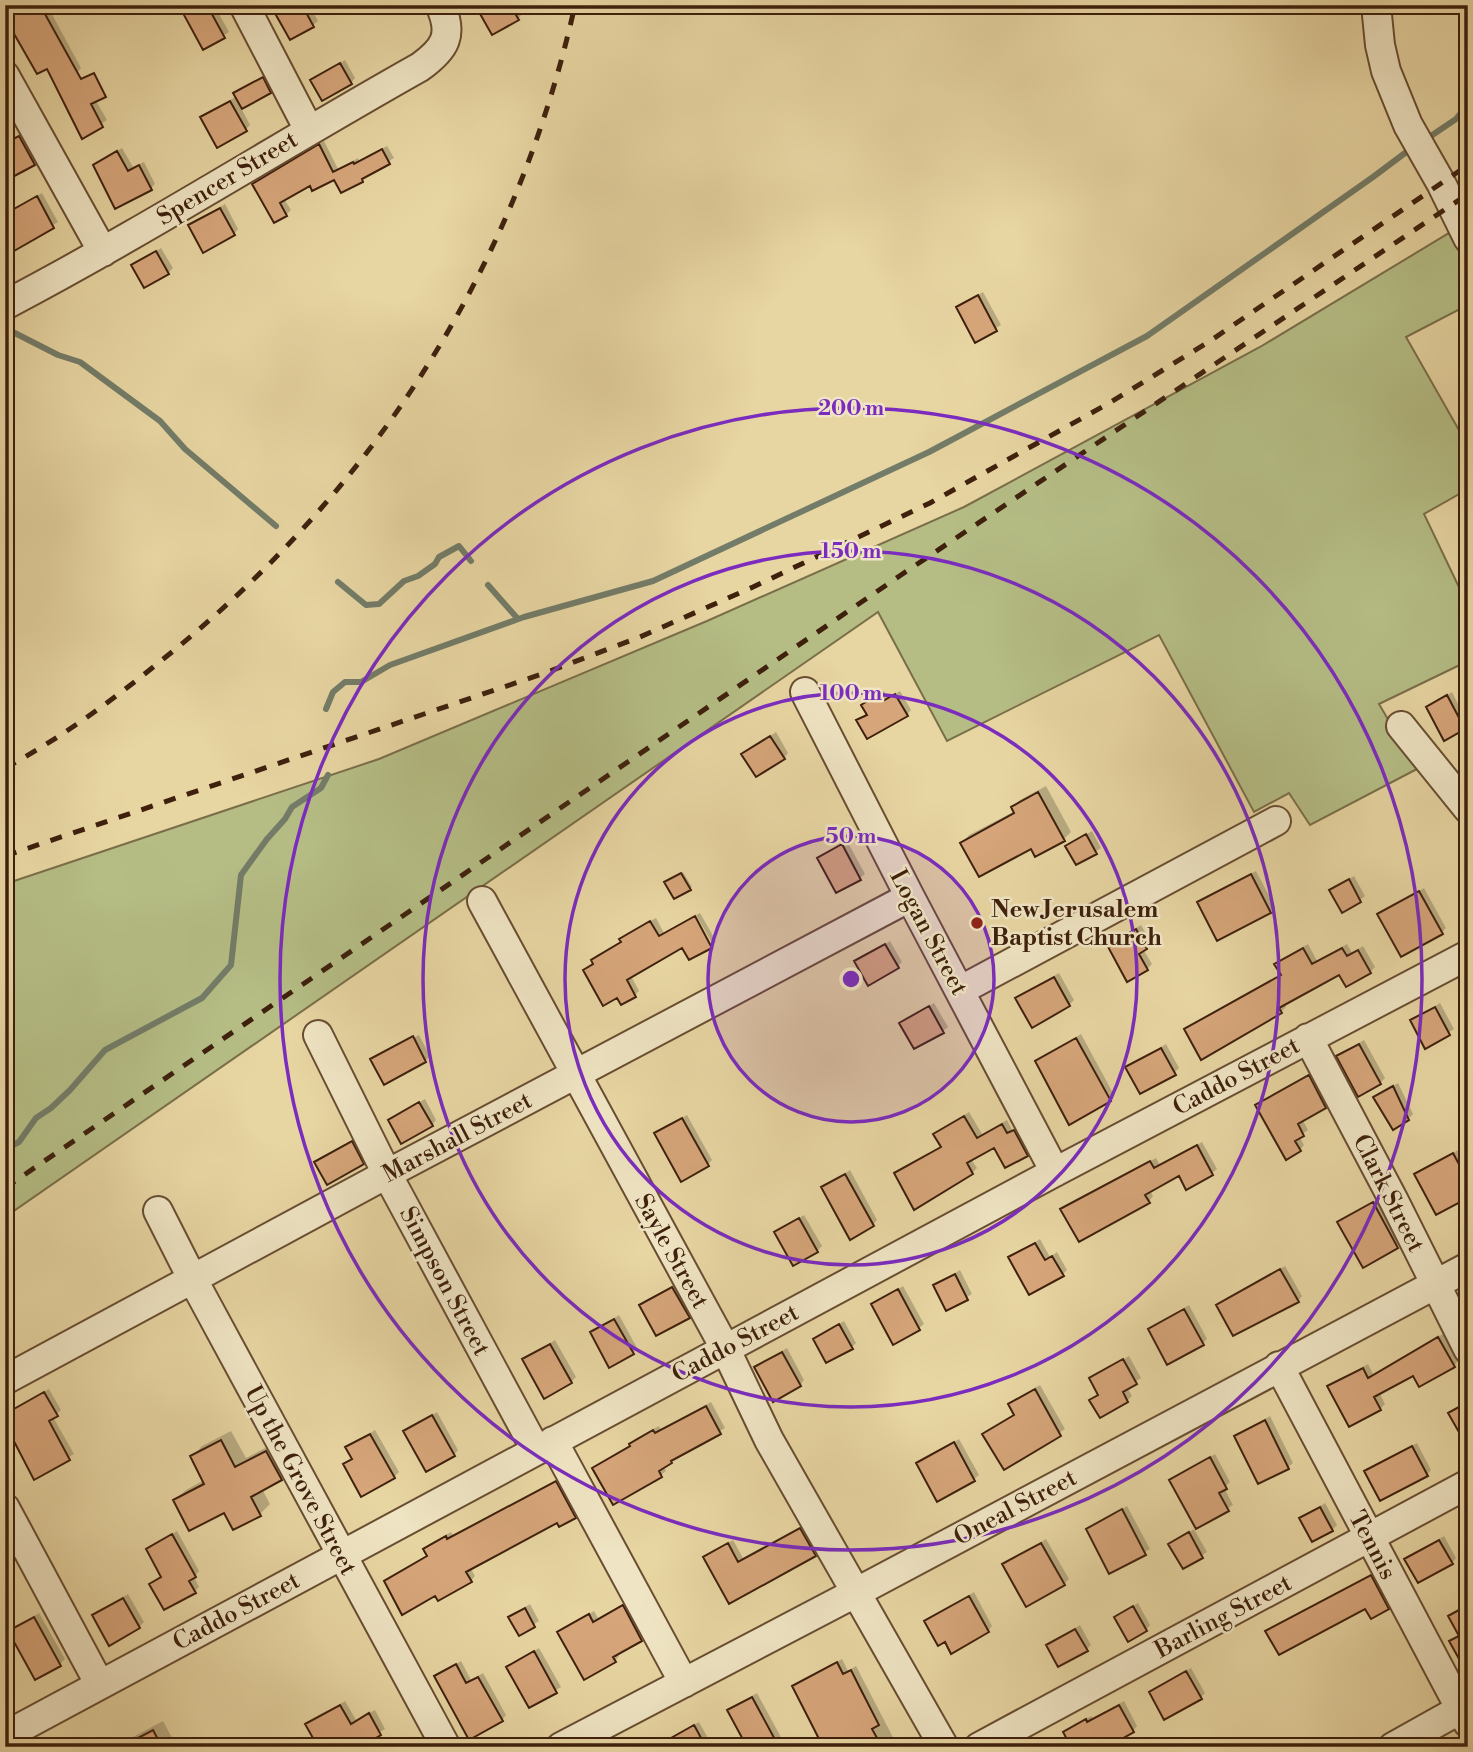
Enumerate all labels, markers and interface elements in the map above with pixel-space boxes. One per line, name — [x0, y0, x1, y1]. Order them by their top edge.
street label: Spencer Street — [152, 125, 304, 233]
text: 200 m — [818, 396, 884, 422]
text: 150 m — [821, 539, 881, 565]
text: 100 m — [820, 681, 882, 707]
text: 50 m — [826, 824, 876, 850]
street label: Logan Street — [882, 864, 974, 1001]
place label: New Jerusalem Baptist Church — [991, 895, 1162, 953]
marker: New Jerusalem Baptist Church — [969, 915, 985, 931]
centre of rings — [839, 967, 863, 991]
street label: Caddo Street — [1168, 1031, 1306, 1123]
street label: Marshall Street — [378, 1086, 538, 1190]
street label: Clark Street — [1346, 1129, 1431, 1258]
street label: Sayle Street — [627, 1189, 715, 1315]
street label: Simpson Street — [392, 1202, 496, 1362]
street label: Caddo Street — [667, 1298, 805, 1390]
street label: Up the Grove Street — [237, 1380, 363, 1581]
street label: Oneal Street — [949, 1463, 1082, 1553]
street label: Tennis — [1342, 1506, 1403, 1585]
street label: Caddo Street — [168, 1566, 306, 1658]
street label: Barling Street — [1149, 1568, 1298, 1666]

